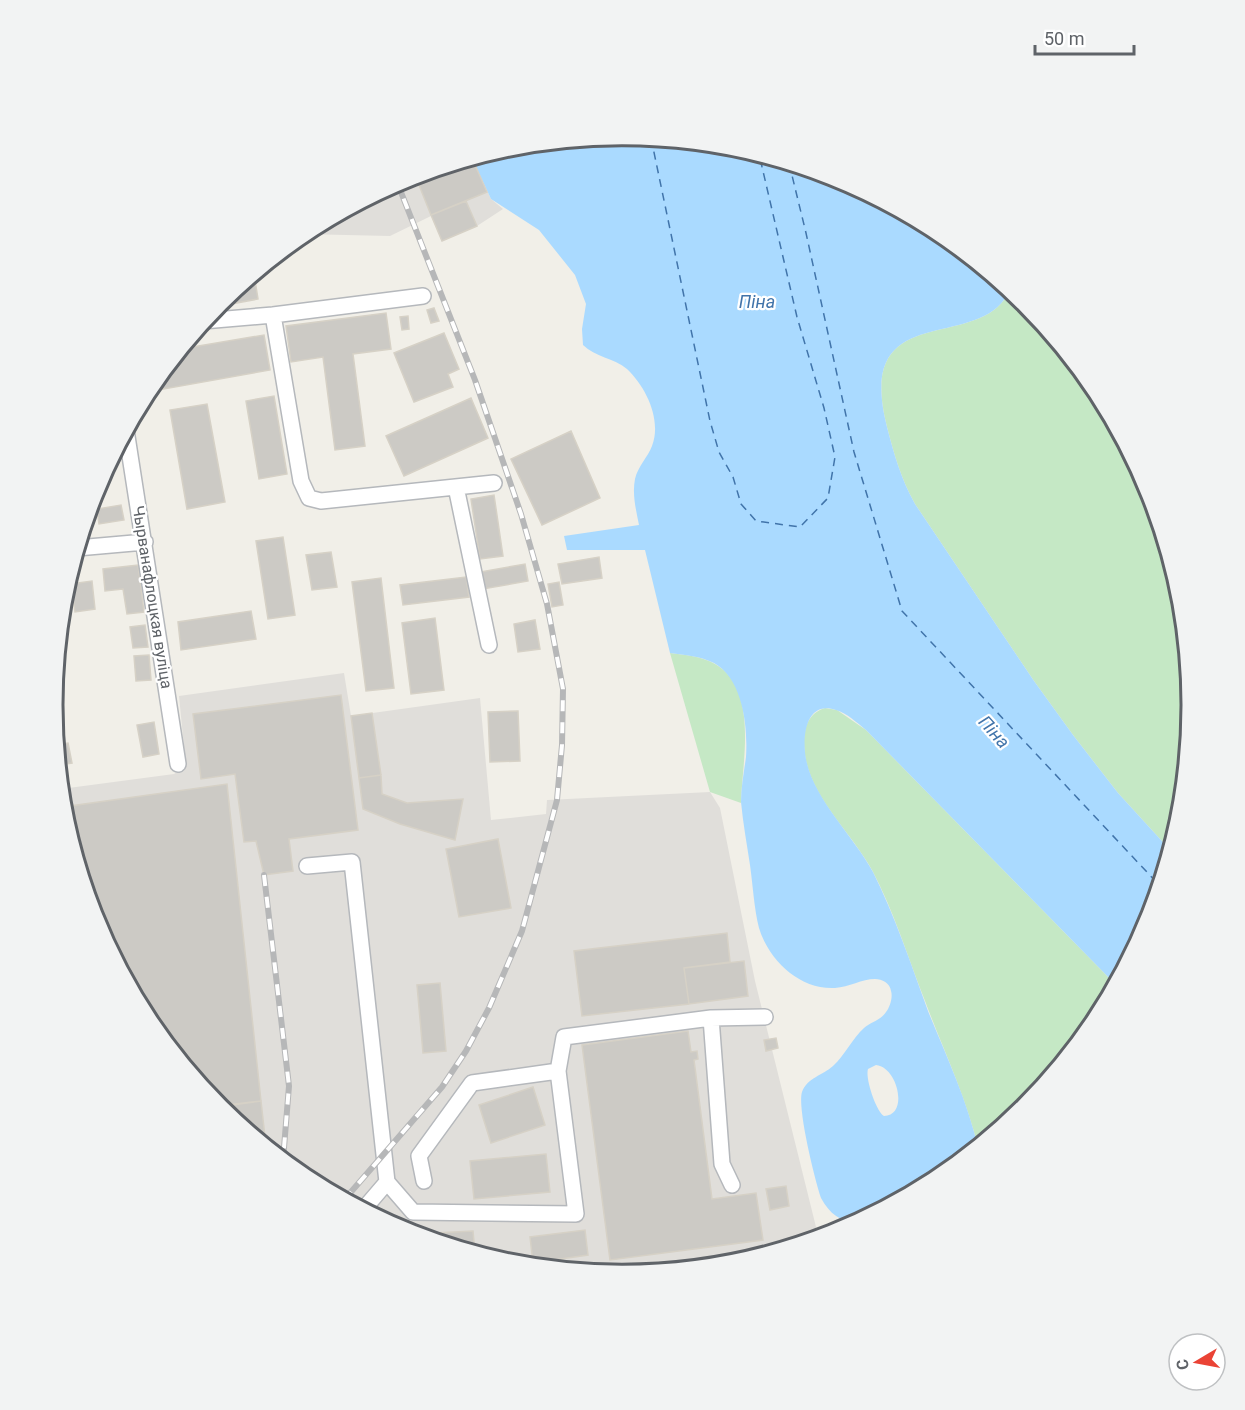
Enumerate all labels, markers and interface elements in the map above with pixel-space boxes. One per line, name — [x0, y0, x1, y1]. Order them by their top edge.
scale bar — [1035, 18, 1134, 56]
text: 50 m — [1044, 28, 1084, 49]
water label: Піна — [739, 291, 775, 312]
street label: Чырванафлоцкая вуліца — [129, 504, 176, 690]
water label: Піна — [974, 711, 1014, 752]
north arrow — [1167, 1332, 1227, 1392]
text: С — [1172, 1358, 1193, 1371]

